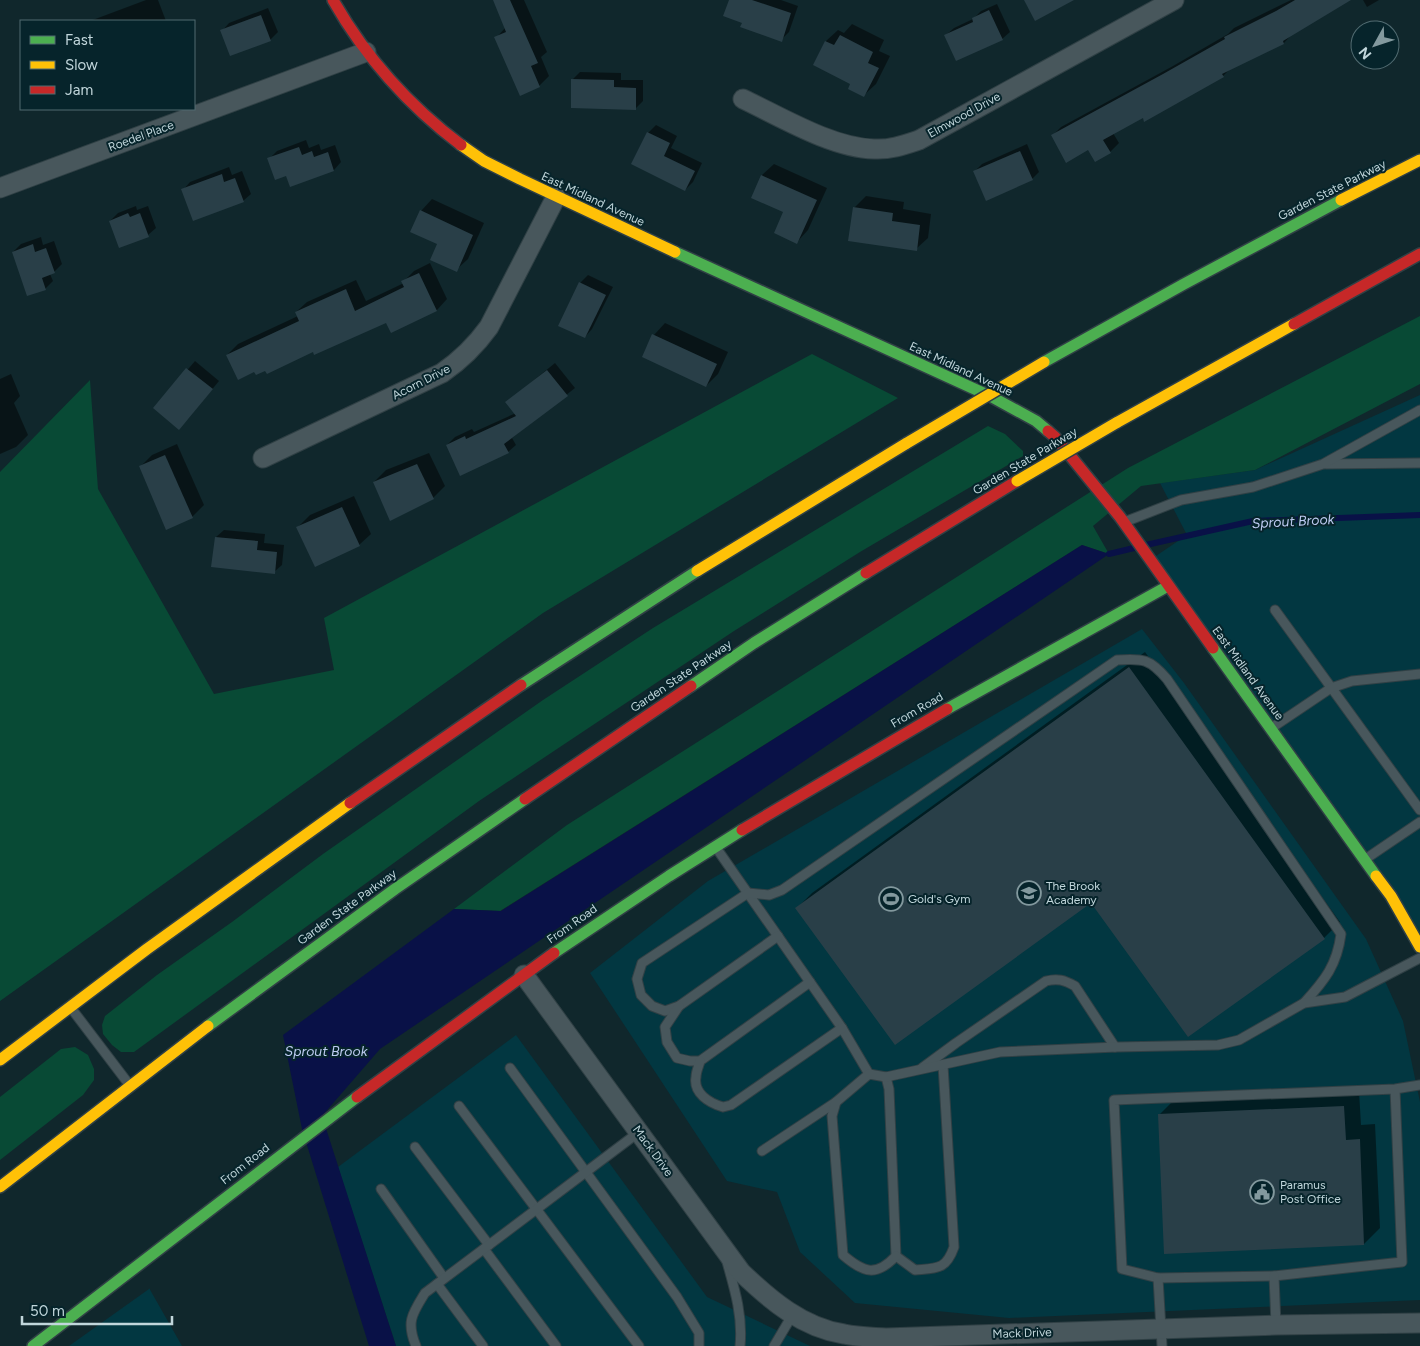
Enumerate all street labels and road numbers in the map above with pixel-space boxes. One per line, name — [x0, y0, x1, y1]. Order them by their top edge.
street label: Elmwood Drive — [925, 89, 1003, 141]
street label: Roedel Place — [106, 117, 176, 154]
street label: Garden State Parkway — [1276, 156, 1389, 223]
street label: East Midland Avenue — [539, 169, 647, 229]
street label: East Midland Avenue — [907, 339, 1015, 399]
street label: Acorn Drive — [390, 361, 453, 403]
street label: Garden State Parkway — [970, 424, 1080, 498]
street label: East Midland Avenue — [1209, 623, 1287, 723]
street label: Garden State Parkway — [628, 637, 735, 715]
street label: From Road — [888, 689, 946, 731]
street label: Garden State Parkway — [295, 866, 400, 948]
street label: From Road — [544, 902, 600, 946]
street label: Mack Drive — [630, 1123, 676, 1179]
street label: From Road — [218, 1141, 272, 1187]
street label: Mack Drive — [992, 1325, 1052, 1341]

